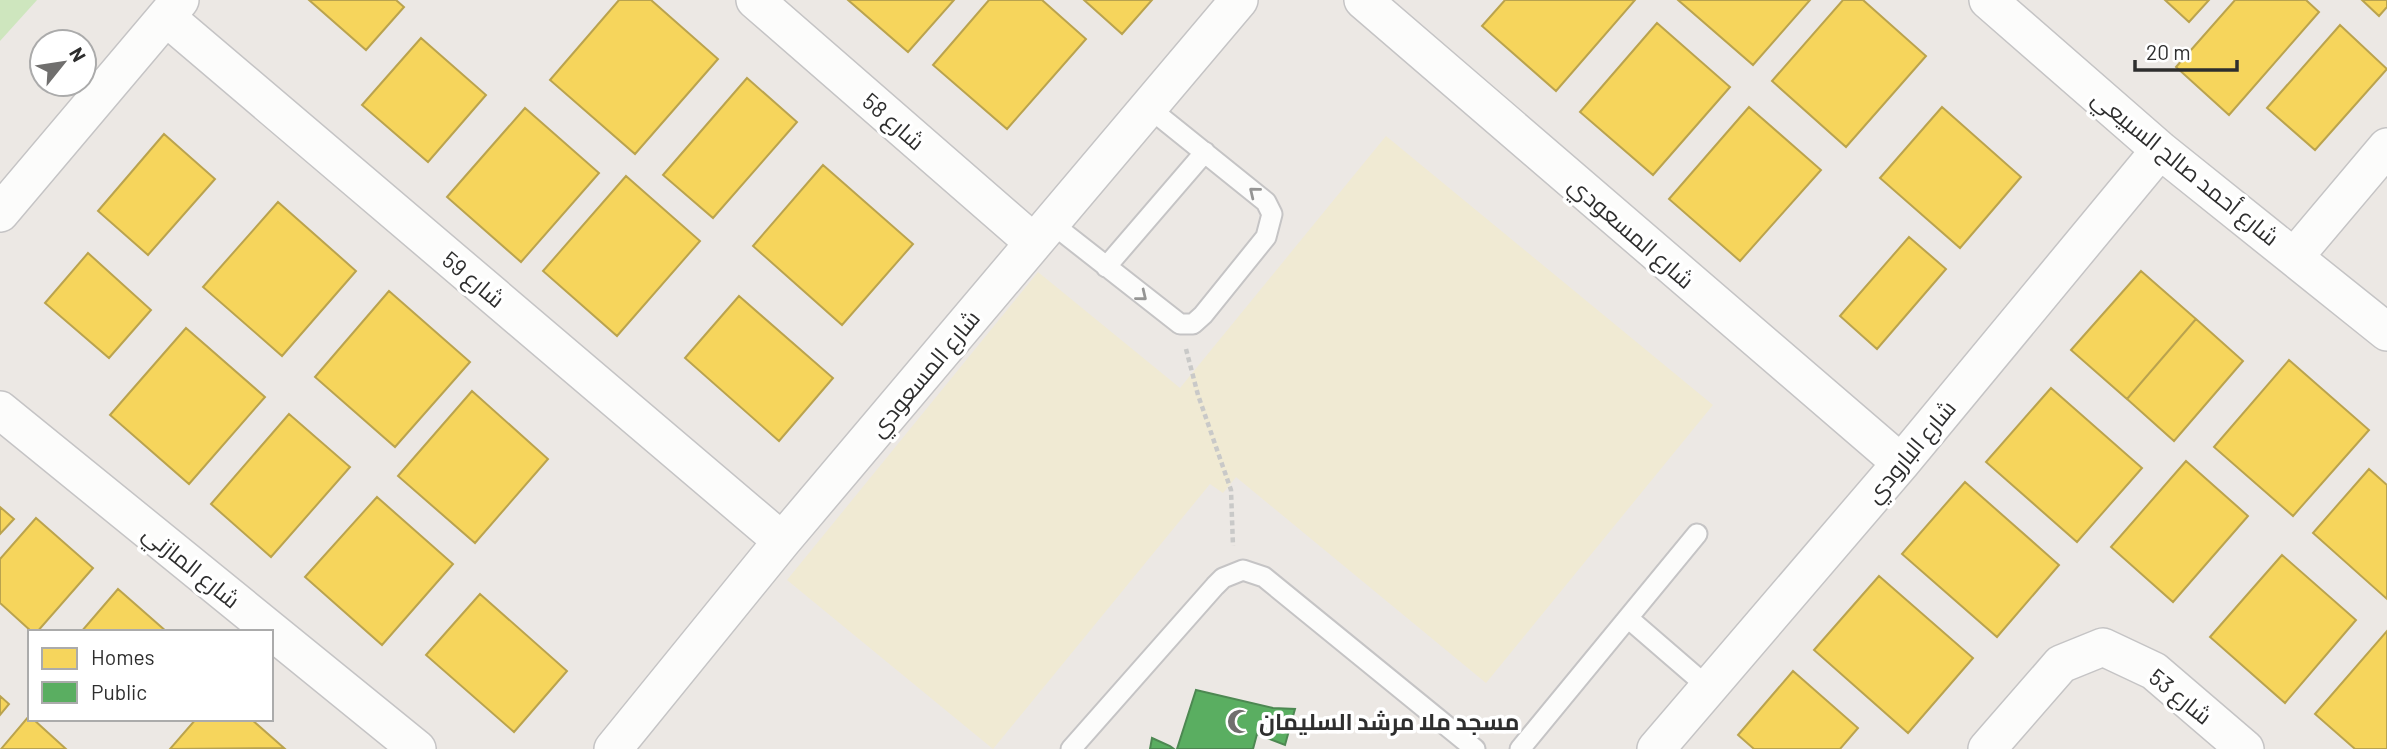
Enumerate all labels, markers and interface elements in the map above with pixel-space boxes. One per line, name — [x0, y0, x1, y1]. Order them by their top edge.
north arrow — [28, 28, 98, 98]
scale bar — [2135, 28, 2236, 72]
text: 20 m — [2146, 39, 2191, 64]
text: N — [65, 43, 91, 65]
street label: شارع أحمد صالح السبيعي — [2084, 83, 2285, 255]
street label: شارع 58 — [855, 86, 931, 158]
street label: شارع المسعودي — [1560, 170, 1700, 298]
one-way arrow — [1249, 188, 1262, 200]
street label: شارع 59 — [435, 245, 511, 315]
one-way arrow — [1134, 287, 1146, 300]
street label: شارع المسعودي — [863, 304, 989, 445]
street label: شارع البارودي — [1859, 394, 1965, 511]
street label: شارع المازني — [135, 518, 246, 617]
legend — [28, 630, 273, 721]
text: Homes — [91, 644, 155, 669]
street label: شارع 53 — [2142, 662, 2218, 732]
text: Public — [91, 679, 147, 704]
mosque icon: مسجد ملا مرشد السليمان — [1225, 707, 1253, 735]
place label: مسجد ملا مرشد السليمان — [1259, 707, 1519, 736]

